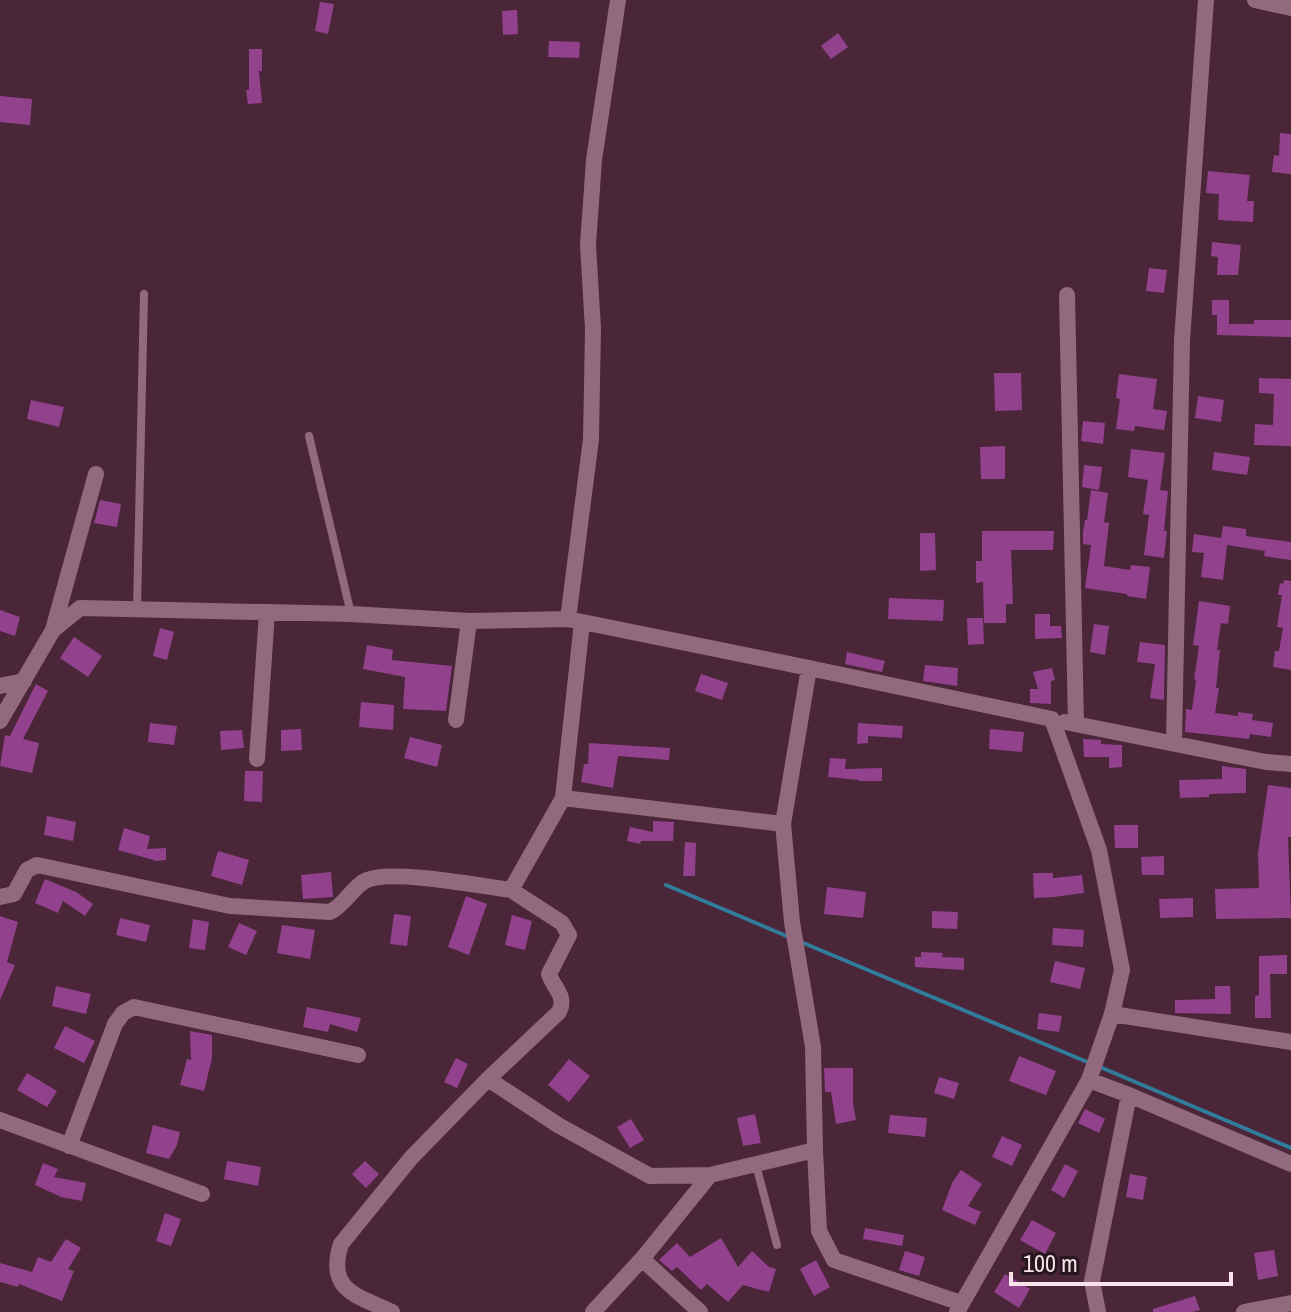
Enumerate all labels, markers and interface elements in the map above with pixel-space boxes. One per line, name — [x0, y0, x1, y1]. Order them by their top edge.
scale bar — [1011, 1236, 1231, 1286]
text: 100 m — [1023, 1247, 1078, 1279]

